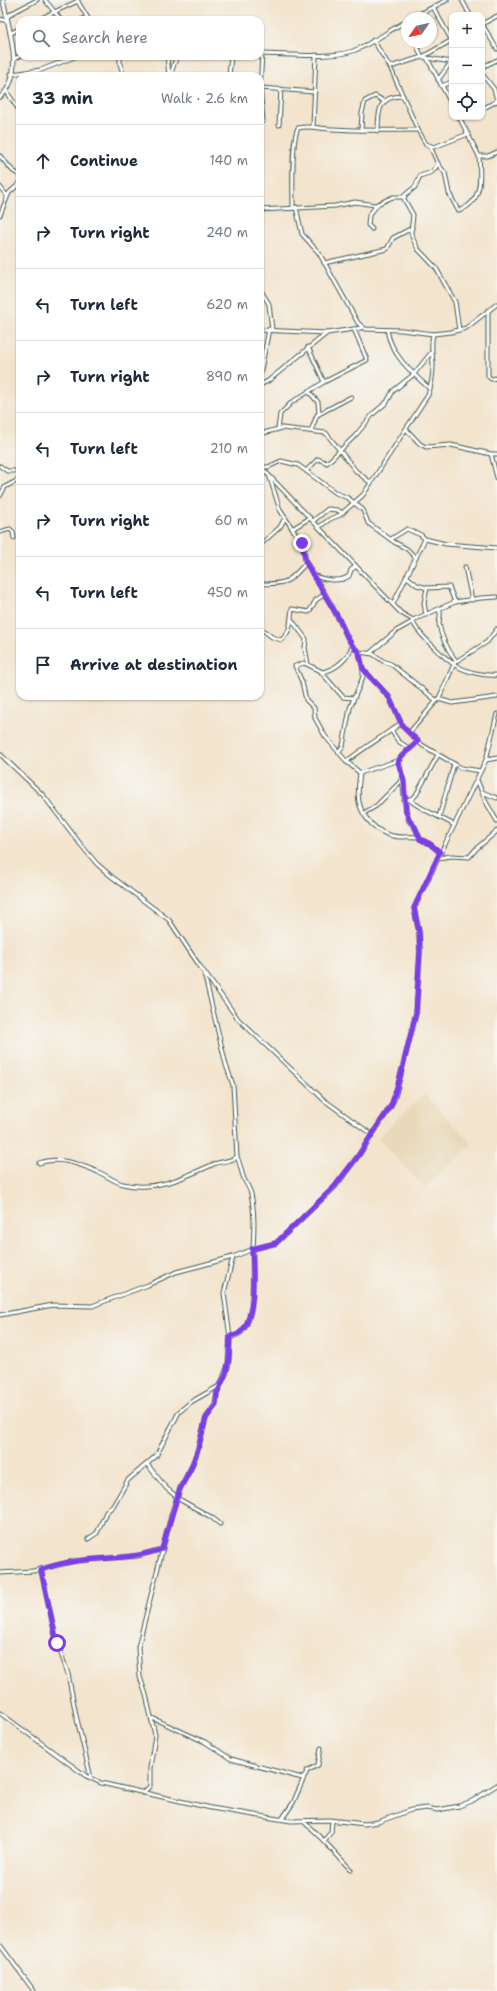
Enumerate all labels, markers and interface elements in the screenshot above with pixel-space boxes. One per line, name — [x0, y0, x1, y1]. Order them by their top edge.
north arrow — [401, 12, 437, 48]
map controls — [449, 12, 485, 120]
button: + — [449, 12, 485, 48]
search box — [16, 16, 264, 60]
icon: search — [30, 27, 52, 49]
text: Search here — [62, 28, 148, 48]
button: − — [449, 48, 485, 84]
button: locate — [449, 84, 485, 120]
text: 33 min — [32, 87, 93, 109]
text: Walk · 2.6 km — [161, 90, 248, 107]
icon: ahead — [32, 150, 54, 172]
text: Continue — [70, 151, 138, 171]
text: 140 m — [209, 152, 248, 169]
icon: right — [32, 222, 54, 244]
text: Turn right — [70, 223, 150, 243]
text: 240 m — [206, 224, 248, 241]
icon: left — [32, 294, 54, 316]
text: Turn left — [70, 295, 138, 315]
text: 620 m — [206, 296, 248, 313]
icon: right — [32, 366, 54, 388]
text: Turn right — [70, 367, 150, 387]
text: 890 m — [206, 368, 248, 385]
icon: left — [32, 438, 54, 460]
text: Turn left — [70, 439, 138, 459]
text: 210 m — [210, 440, 248, 457]
icon: right — [32, 510, 54, 532]
text: Turn right — [70, 511, 150, 531]
text: 60 m — [215, 512, 248, 529]
route end — [293, 534, 311, 552]
icon: left — [32, 582, 54, 604]
text: Turn left — [70, 583, 138, 603]
text: 450 m — [207, 584, 248, 601]
icon: arrive — [32, 654, 54, 676]
text: Arrive at destination — [70, 655, 238, 675]
route start — [48, 1634, 66, 1652]

